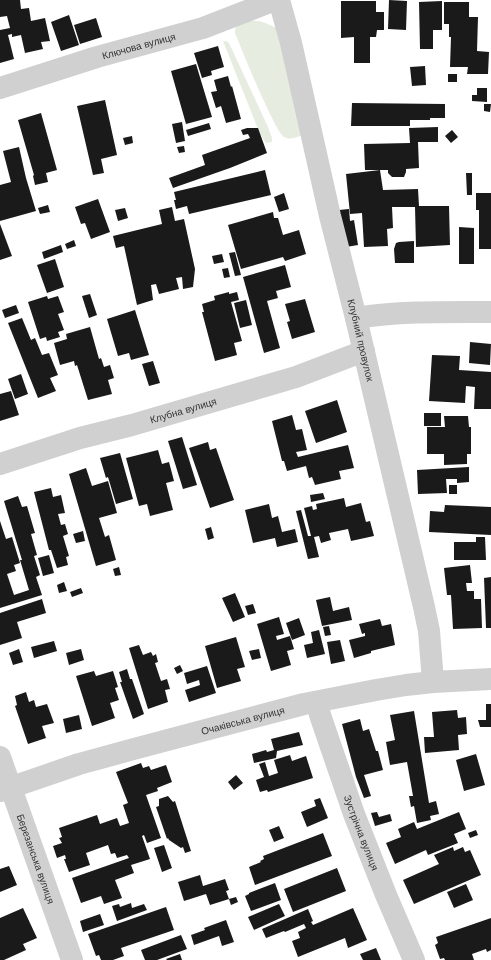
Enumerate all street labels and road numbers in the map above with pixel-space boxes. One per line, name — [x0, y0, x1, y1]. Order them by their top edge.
street label: Ключова вулиця — [101, 31, 177, 61]
street label: Клубний провулок — [345, 298, 376, 383]
street label: Клубна вулиця — [149, 396, 218, 425]
street label: Очаківська вулиця — [200, 704, 286, 737]
street label: Зустрічна вулиця — [342, 793, 381, 872]
street label: Березанська вулиця — [15, 813, 57, 905]

